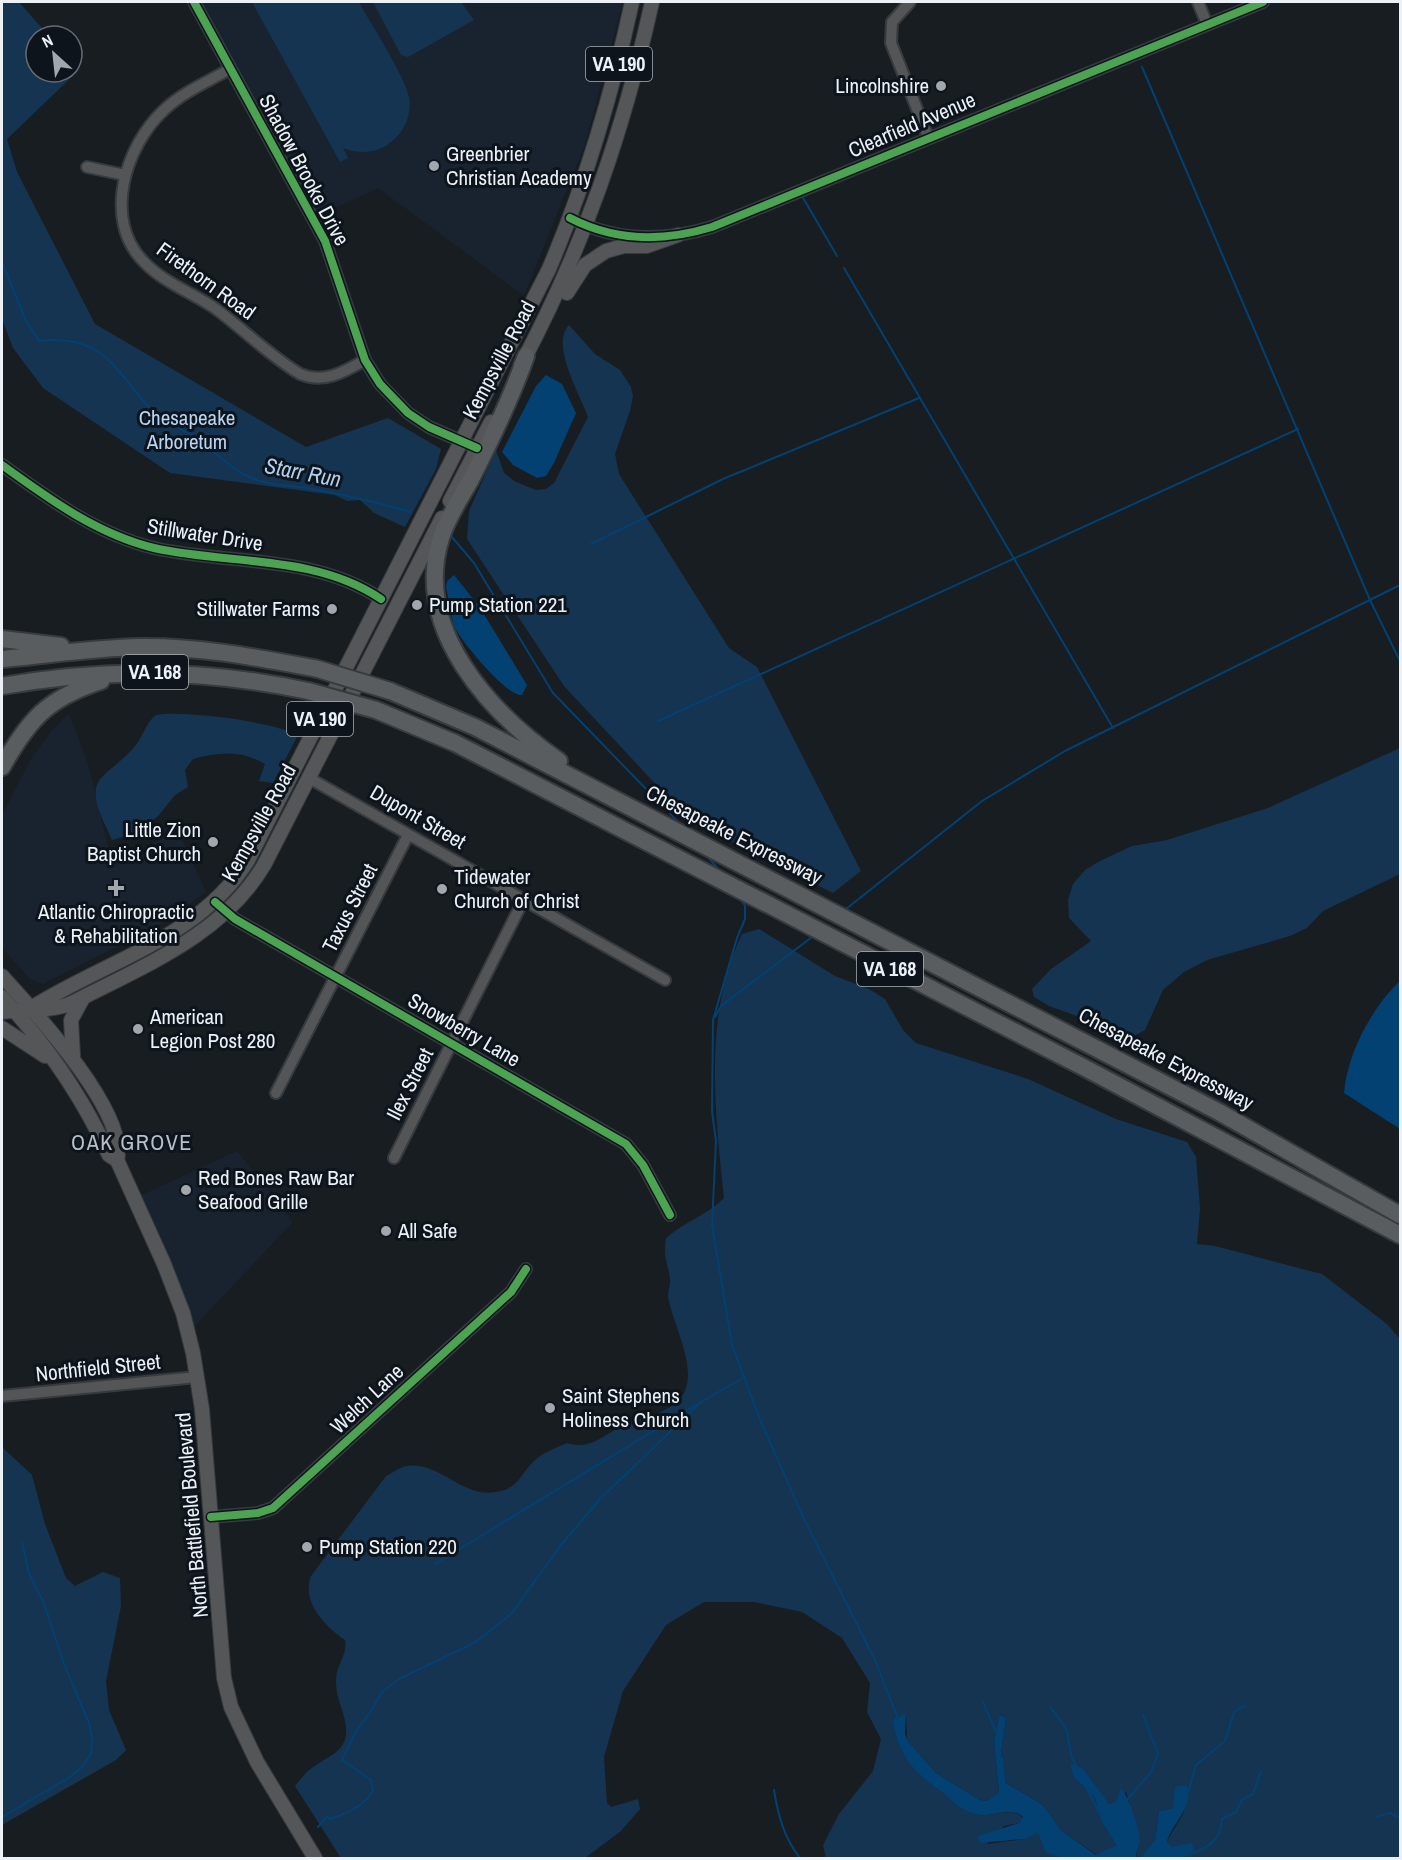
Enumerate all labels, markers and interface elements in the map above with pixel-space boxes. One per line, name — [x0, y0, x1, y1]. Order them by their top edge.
north arrow — [24, 24, 84, 84]
text: N — [38, 29, 56, 53]
road number: VA 190 — [586, 47, 652, 81]
place label: Lincolnshire — [835, 71, 929, 100]
marker: Lincolnshire — [934, 79, 948, 93]
street label: Clearfield Avenue — [844, 85, 980, 164]
street label: Shadow Brooke Drive — [252, 89, 357, 251]
place label: Greenbrier Christian Academy — [446, 139, 592, 192]
marker: Greenbrier Christian Academy — [427, 159, 441, 173]
street label: Firethorn Road — [151, 235, 262, 326]
street label: Kempsville Road — [455, 295, 542, 424]
park label: Chesapeake Arboretum — [139, 403, 235, 456]
water label: Starr Run — [262, 450, 344, 494]
street label: Stillwater Drive — [145, 511, 265, 558]
place label: Pump Station 221 — [429, 590, 567, 619]
place label: Stillwater Farms — [196, 594, 320, 623]
marker: Pump Station 221 — [410, 598, 424, 612]
marker: Stillwater Farms — [325, 602, 339, 616]
road number: VA 168 — [122, 655, 188, 689]
road number: VA 190 — [287, 702, 353, 736]
street label: Kempsville Road — [214, 759, 303, 887]
street label: Dupont Street — [365, 777, 472, 856]
street label: Chesapeake Expressway — [641, 778, 828, 892]
place label: Little Zion Baptist Church — [87, 815, 201, 868]
marker: Little Zion Baptist Church — [206, 835, 220, 849]
street label: Taxus Street — [315, 858, 384, 957]
place label: Tidewater Church of Christ — [454, 862, 580, 915]
marker: Atlantic Chiropractic & Rehabilitation — [107, 879, 125, 897]
marker: Tidewater Church of Christ — [435, 882, 449, 896]
place label: Atlantic Chiropractic & Rehabilitation — [37, 897, 194, 950]
road number: VA 168 — [857, 952, 923, 986]
street label: Snowberry Lane — [403, 986, 526, 1073]
street label: Chesapeake Expressway — [1074, 1000, 1259, 1117]
place label: American Legion Post 280 — [149, 1002, 275, 1055]
marker: American Legion Post 280 — [131, 1022, 145, 1036]
street label: Ilex Street — [379, 1042, 440, 1125]
district label: OAK GROVE — [71, 1127, 193, 1157]
place label: Red Bones Raw Bar Seafood Grille — [198, 1163, 354, 1216]
marker: Red Bones Raw Bar Seafood Grille — [179, 1183, 193, 1197]
place label: All Safe — [397, 1216, 457, 1245]
marker: All Safe — [379, 1224, 393, 1238]
street label: Northfield Street — [34, 1347, 162, 1388]
street label: Welch Lane — [324, 1357, 410, 1440]
place label: Saint Stephens Holiness Church — [562, 1381, 689, 1434]
marker: Saint Stephens Holiness Church — [543, 1401, 557, 1415]
street label: North Battlefield Boulevard — [168, 1411, 215, 1619]
place label: Pump Station 220 — [319, 1532, 457, 1561]
marker: Pump Station 220 — [300, 1540, 314, 1554]

